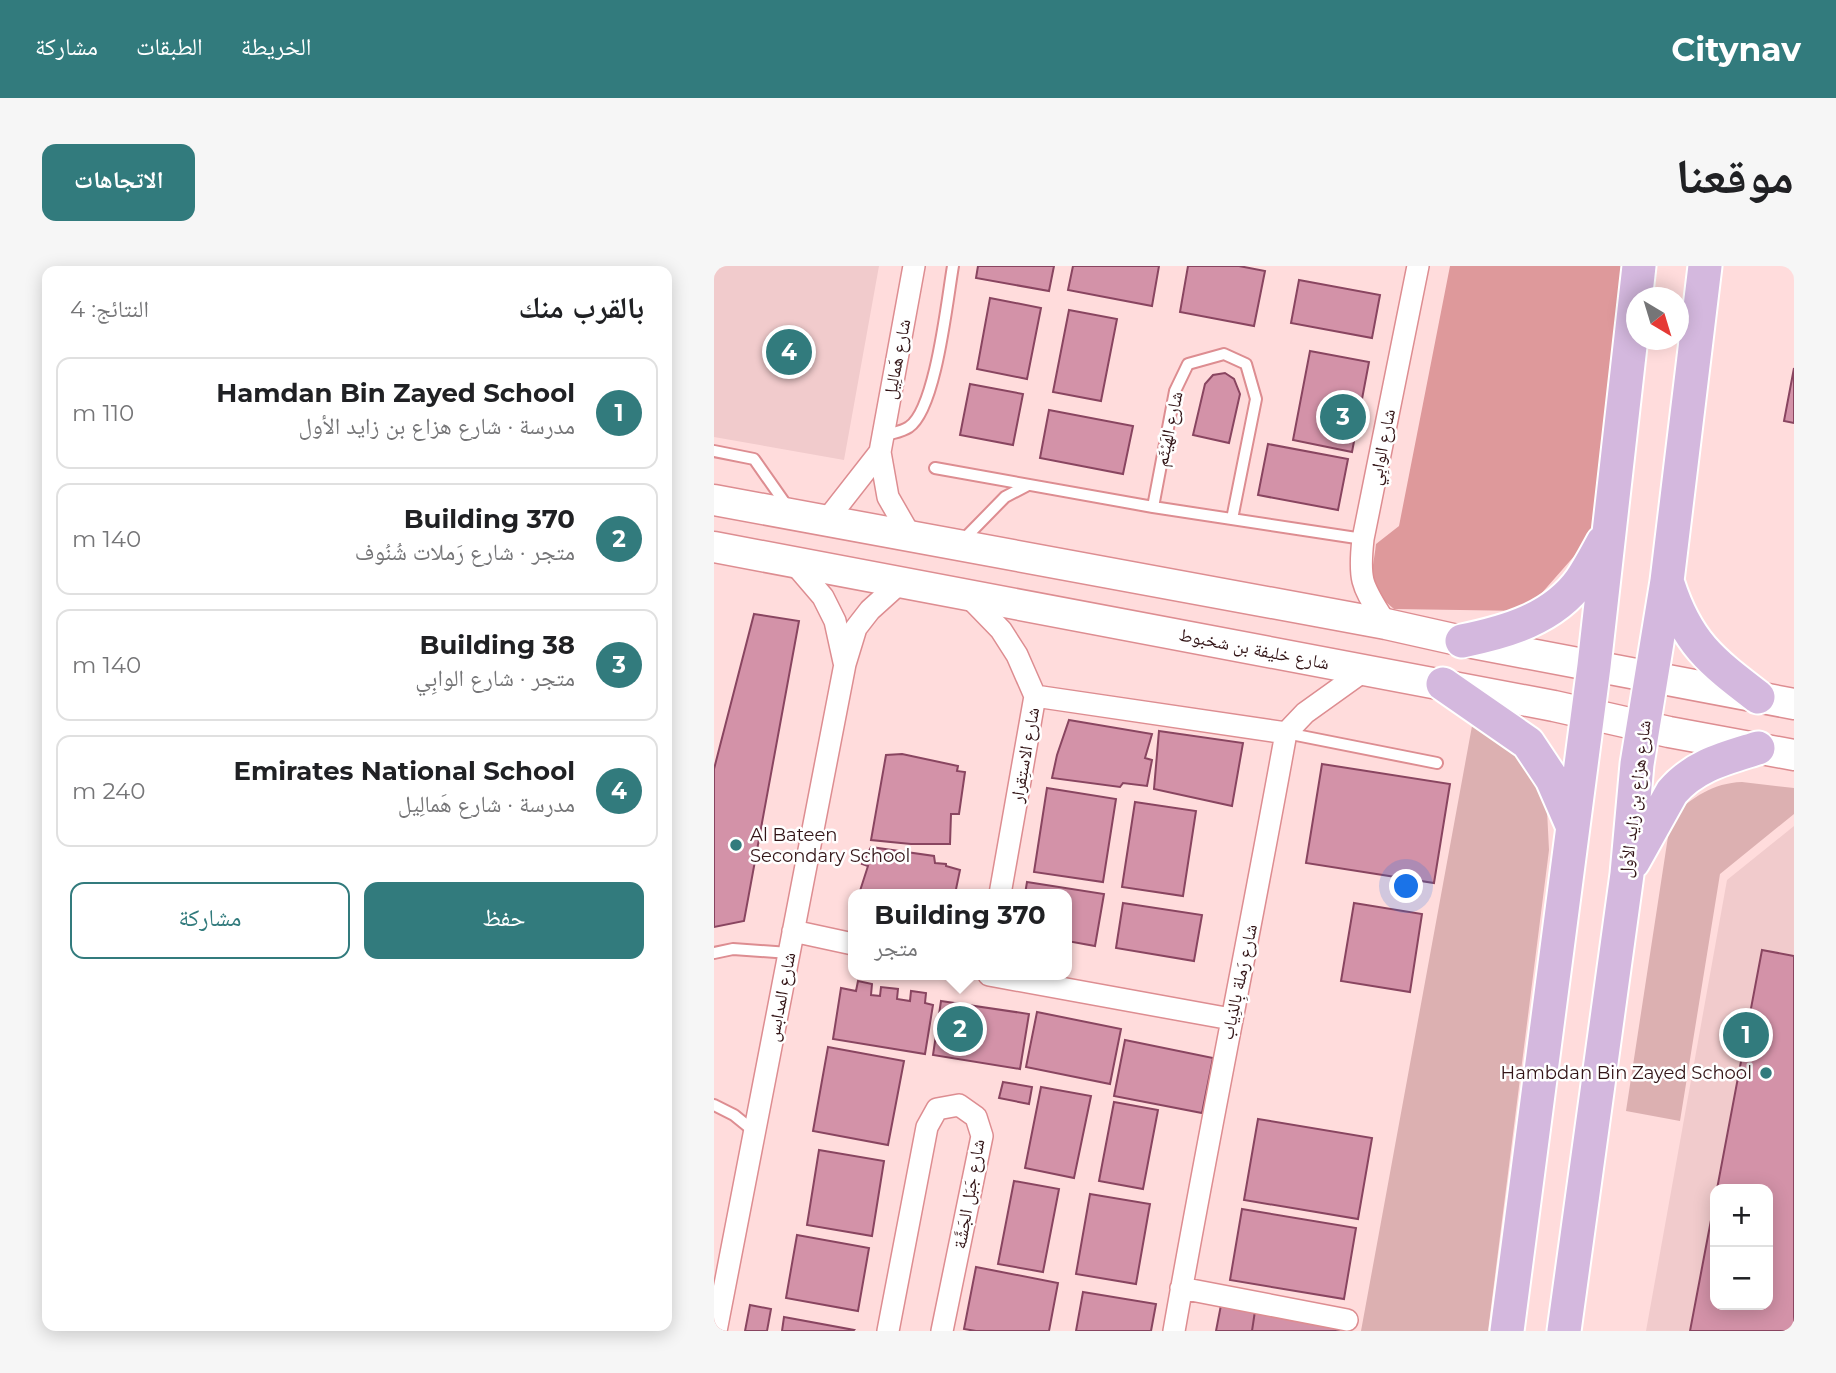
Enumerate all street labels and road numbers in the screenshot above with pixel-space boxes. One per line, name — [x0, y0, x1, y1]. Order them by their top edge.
street label: شارع هَمالِيل — [878, 317, 916, 401]
street label: شارع الهَيْثَم — [1150, 389, 1189, 469]
street label: شارع الوابِي — [1364, 407, 1404, 488]
street label: شارع خليفة بن شخبوط — [1177, 624, 1331, 674]
street label: شارع الاستِقرار — [1006, 706, 1044, 805]
street label: شارع هزاع بن زايد الأول — [1614, 719, 1656, 879]
street label: شارع رَملة بِالذِياب — [1216, 922, 1264, 1042]
street label: شارع المدابس — [762, 950, 800, 1044]
street label: شارع جَبَل الجَشَّة — [949, 1137, 989, 1251]

